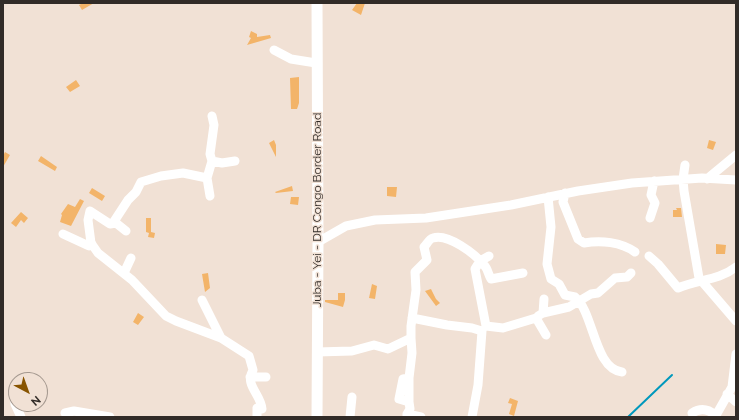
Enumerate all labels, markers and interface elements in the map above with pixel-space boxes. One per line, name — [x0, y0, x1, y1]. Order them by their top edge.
street label: Juba - Yei - DR Congo Border Road — [310, 113, 324, 307]
north arrow — [8, 372, 48, 412]
text: N — [28, 393, 43, 408]

